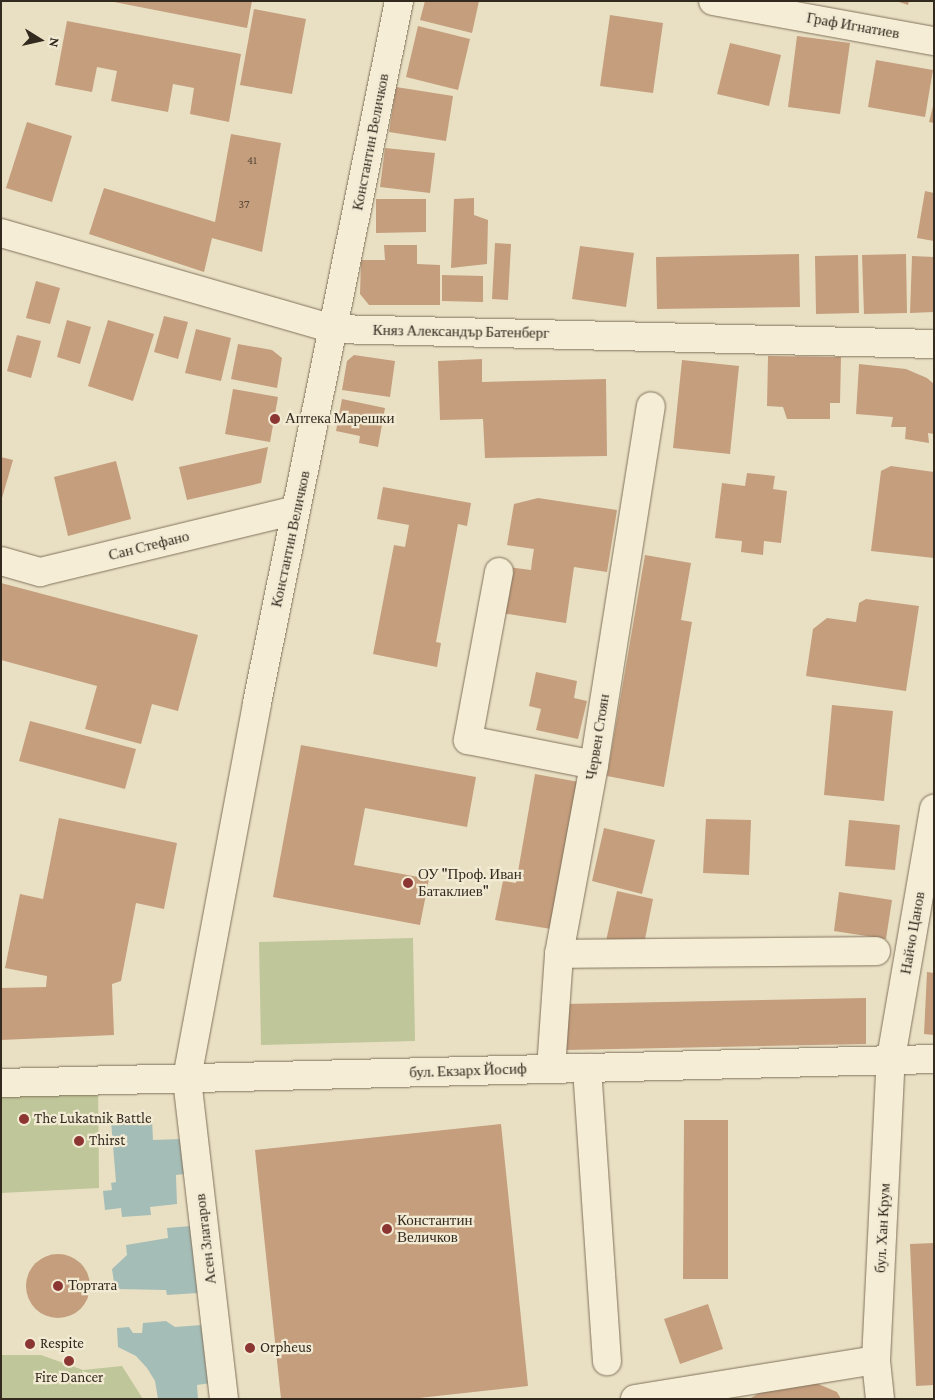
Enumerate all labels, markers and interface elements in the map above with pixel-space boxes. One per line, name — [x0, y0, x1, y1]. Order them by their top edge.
street label: Граф Игнатиев — [805, 9, 901, 43]
north arrow — [15, 15, 65, 65]
text: N — [46, 37, 63, 49]
street label: Константин Величков — [349, 72, 393, 212]
house number: 41 — [247, 154, 257, 168]
house number: 37 — [238, 198, 250, 212]
street label: Княз Александър Батенберг — [373, 321, 549, 343]
place label: Аптека Марешки — [285, 410, 395, 428]
marker: Аптека Марешки — [269, 413, 281, 425]
street label: Константин Величков — [268, 469, 314, 609]
street label: Сан Стефано — [107, 527, 191, 565]
street label: Червен Стоян — [582, 693, 614, 781]
place label: ОУ "Проф. Иван Батаклиев" — [418, 865, 522, 900]
marker: ОУ "Проф. Иван Батаклиев" — [402, 877, 414, 889]
street label: Найчо Цанов — [897, 890, 929, 976]
street label: бул. Екзарх Йосиф — [409, 1060, 527, 1082]
place label: The Lukatnik Battle — [34, 1110, 152, 1128]
marker: The Lukatnik Battle — [18, 1113, 30, 1125]
place label: Thirst — [89, 1132, 125, 1150]
marker: Thirst — [73, 1135, 85, 1147]
street label: бул. Хан Крум — [872, 1183, 894, 1273]
street label: Асен Златаров — [192, 1193, 220, 1285]
place label: Константин Величков — [397, 1211, 472, 1246]
marker: Константин Величков — [381, 1223, 393, 1235]
place label: Тортата — [68, 1277, 117, 1295]
marker: Тортата — [52, 1280, 64, 1292]
place label: Respite — [40, 1335, 84, 1353]
marker: Respite — [24, 1338, 36, 1350]
place label: Orpheus — [260, 1339, 312, 1357]
marker: Orpheus — [244, 1342, 256, 1354]
marker: Fire Dancer — [63, 1355, 75, 1367]
place label: Fire Dancer — [35, 1369, 103, 1387]

